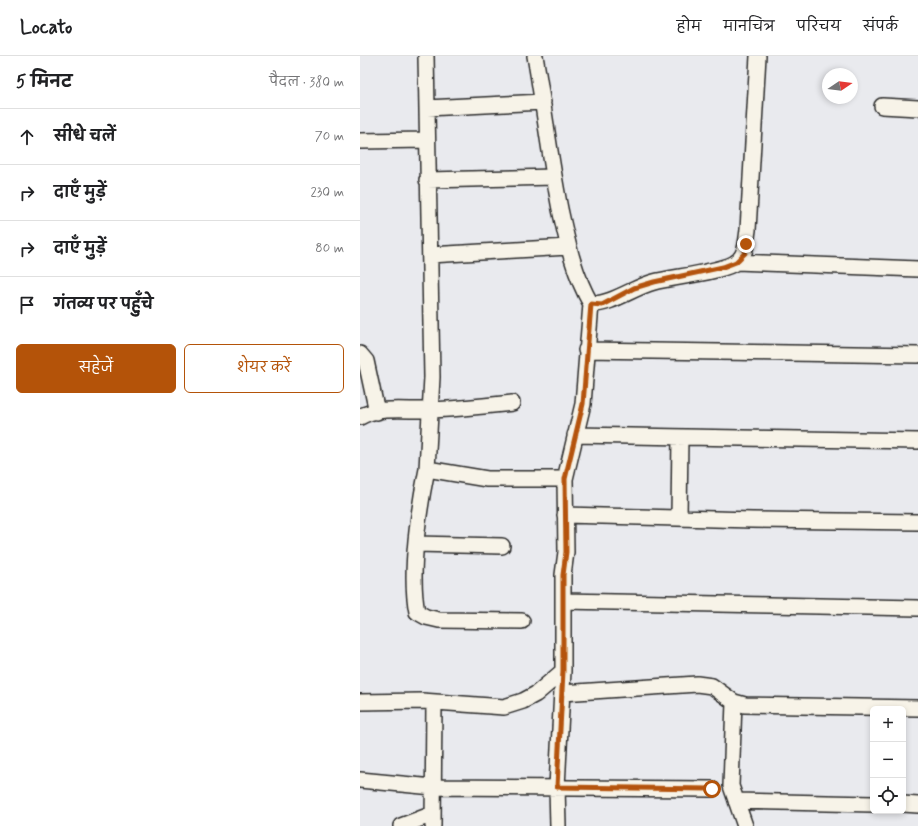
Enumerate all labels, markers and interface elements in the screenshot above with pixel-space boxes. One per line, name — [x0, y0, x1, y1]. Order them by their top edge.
text: Locato — [20, 15, 72, 40]
text: होम — [677, 18, 701, 36]
text: मानचित्र — [723, 18, 775, 36]
text: परिचय — [797, 18, 841, 36]
text: संपर्क — [863, 18, 898, 36]
north arrow — [822, 68, 858, 104]
text: 5 मिनट — [16, 71, 72, 93]
text: पैदल · 380 m — [269, 74, 344, 91]
icon: ahead — [16, 126, 38, 148]
text: सीधे चलें — [54, 127, 116, 147]
text: 70 m — [315, 128, 344, 145]
icon: right — [16, 182, 38, 204]
text: दाएँ मुड़ें — [54, 183, 106, 203]
text: 230 m — [310, 184, 344, 201]
route end — [737, 235, 755, 253]
icon: right — [16, 238, 38, 260]
text: दाएँ मुड़ें — [54, 239, 106, 259]
text: 80 m — [315, 240, 344, 257]
icon: arrive — [16, 294, 38, 316]
text: गंतव्य पर पहुँचे — [54, 295, 153, 315]
button: सहेजें — [16, 344, 176, 393]
button: शेयर करें — [184, 344, 344, 393]
map controls — [870, 706, 906, 814]
button: + — [870, 706, 906, 742]
button: − — [870, 742, 906, 778]
button: locate — [870, 778, 906, 814]
route start — [703, 780, 721, 798]

